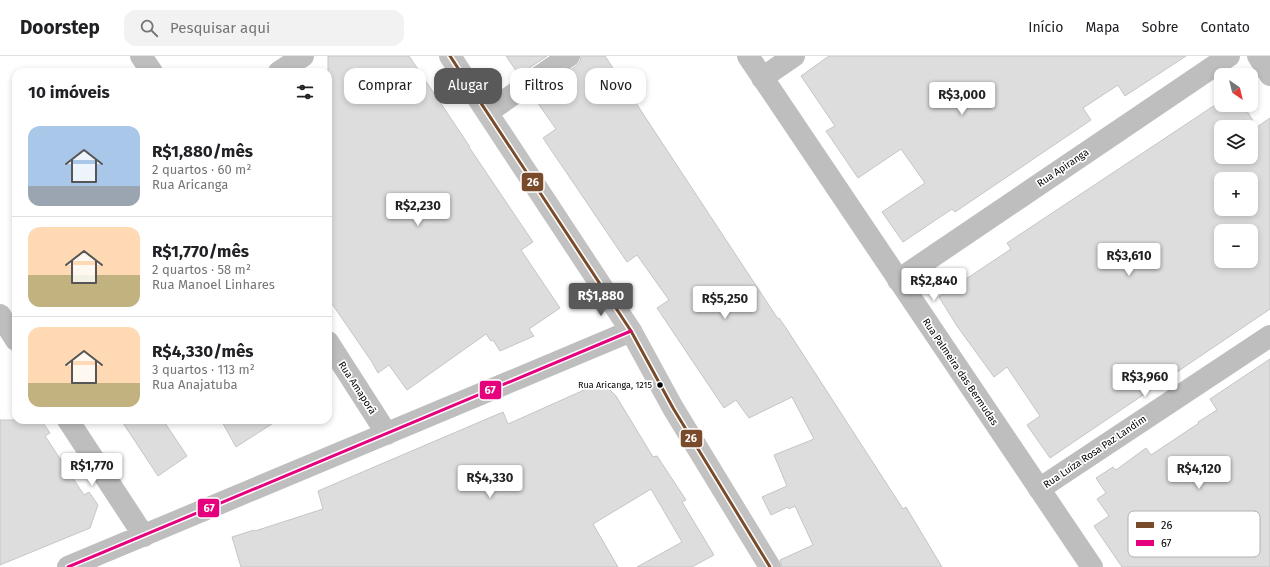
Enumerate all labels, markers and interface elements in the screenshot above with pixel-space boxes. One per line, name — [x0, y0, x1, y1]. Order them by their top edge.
search box — [124, 10, 404, 46]
text: Doorstep — [20, 16, 100, 39]
icon: search — [138, 17, 160, 39]
text: Pesquisar aqui — [170, 19, 270, 37]
text: Início — [1028, 19, 1063, 36]
text: Mapa — [1085, 19, 1120, 36]
text: Sobre — [1142, 19, 1178, 36]
text: Contato — [1200, 19, 1250, 36]
chip: Comprar — [344, 68, 426, 104]
chip: Alugar — [434, 68, 502, 104]
chip: Filtros — [510, 68, 577, 104]
chip: Novo — [585, 68, 646, 104]
north arrow — [1214, 68, 1258, 112]
map controls — [1214, 68, 1258, 268]
icon: filters — [294, 81, 316, 103]
text: 10 imóveis — [28, 82, 110, 103]
pin: R$3,000 — [925, 82, 999, 116]
text: R$3,000 — [938, 87, 986, 102]
button: layers — [1214, 120, 1258, 164]
text: R$1,880/mês — [152, 141, 253, 162]
icon: home — [60, 142, 108, 190]
street label: Rua Apiranga — [1035, 146, 1091, 190]
text: 2 quartos · 60 m² — [152, 162, 251, 177]
line badge: 26 — [521, 172, 544, 192]
button: + — [1214, 172, 1258, 216]
text: 26 — [527, 176, 539, 189]
text: Rua Aricanga — [152, 177, 228, 192]
pin: R$2,230 — [381, 193, 455, 227]
text: R$2,230 — [395, 198, 441, 213]
button: − — [1214, 224, 1258, 268]
text: R$1,770/mês — [152, 241, 249, 262]
icon: home — [60, 243, 108, 291]
pin: R$3,610 — [1092, 243, 1166, 277]
text: R$3,610 — [1106, 248, 1152, 263]
text: 2 quartos · 58 m² — [152, 262, 251, 277]
pin: R$2,840 — [897, 268, 971, 302]
text: R$2,840 — [910, 273, 958, 288]
text: Rua Manoel Linhares — [152, 277, 275, 292]
pin: R$1,880 — [564, 283, 638, 317]
pin: R$5,250 — [688, 286, 762, 320]
text: R$1,880 — [578, 288, 624, 303]
text: R$5,250 — [702, 291, 748, 306]
street label: Rua Palmeira das Bermudas — [920, 316, 1000, 428]
text: R$4,330/mês — [152, 341, 254, 362]
icon: home — [60, 343, 108, 391]
street label: Rua Amaporã — [336, 359, 378, 417]
text: 3 quartos · 113 m² — [152, 362, 255, 377]
pin: R$3,960 — [1108, 364, 1182, 398]
text: R$3,960 — [1122, 369, 1168, 384]
text: Rua Anajatuba — [152, 377, 238, 392]
line badge: 67 — [479, 380, 502, 400]
place label: Rua Aricanga, 1215 — [578, 380, 652, 390]
marker: Rua Aricanga, 1215 — [655, 380, 665, 390]
text: 67 — [484, 384, 496, 397]
street label: Rua Luíza Rosa Paz Landim — [1041, 412, 1149, 491]
line badge: 26 — [680, 429, 703, 448]
text: 26 — [685, 432, 697, 445]
pin: R$1,770 — [55, 453, 129, 487]
pin: R$4,120 — [1162, 456, 1236, 490]
text: R$1,770 — [70, 458, 114, 473]
text: R$4,120 — [1177, 461, 1221, 476]
pin: R$4,330 — [453, 465, 527, 499]
text: R$4,330 — [467, 470, 513, 485]
line badge: 67 — [197, 498, 220, 518]
text: 67 — [203, 502, 215, 515]
legend — [1128, 511, 1260, 557]
text: 26 — [1161, 519, 1172, 532]
text: 67 — [1161, 537, 1172, 550]

